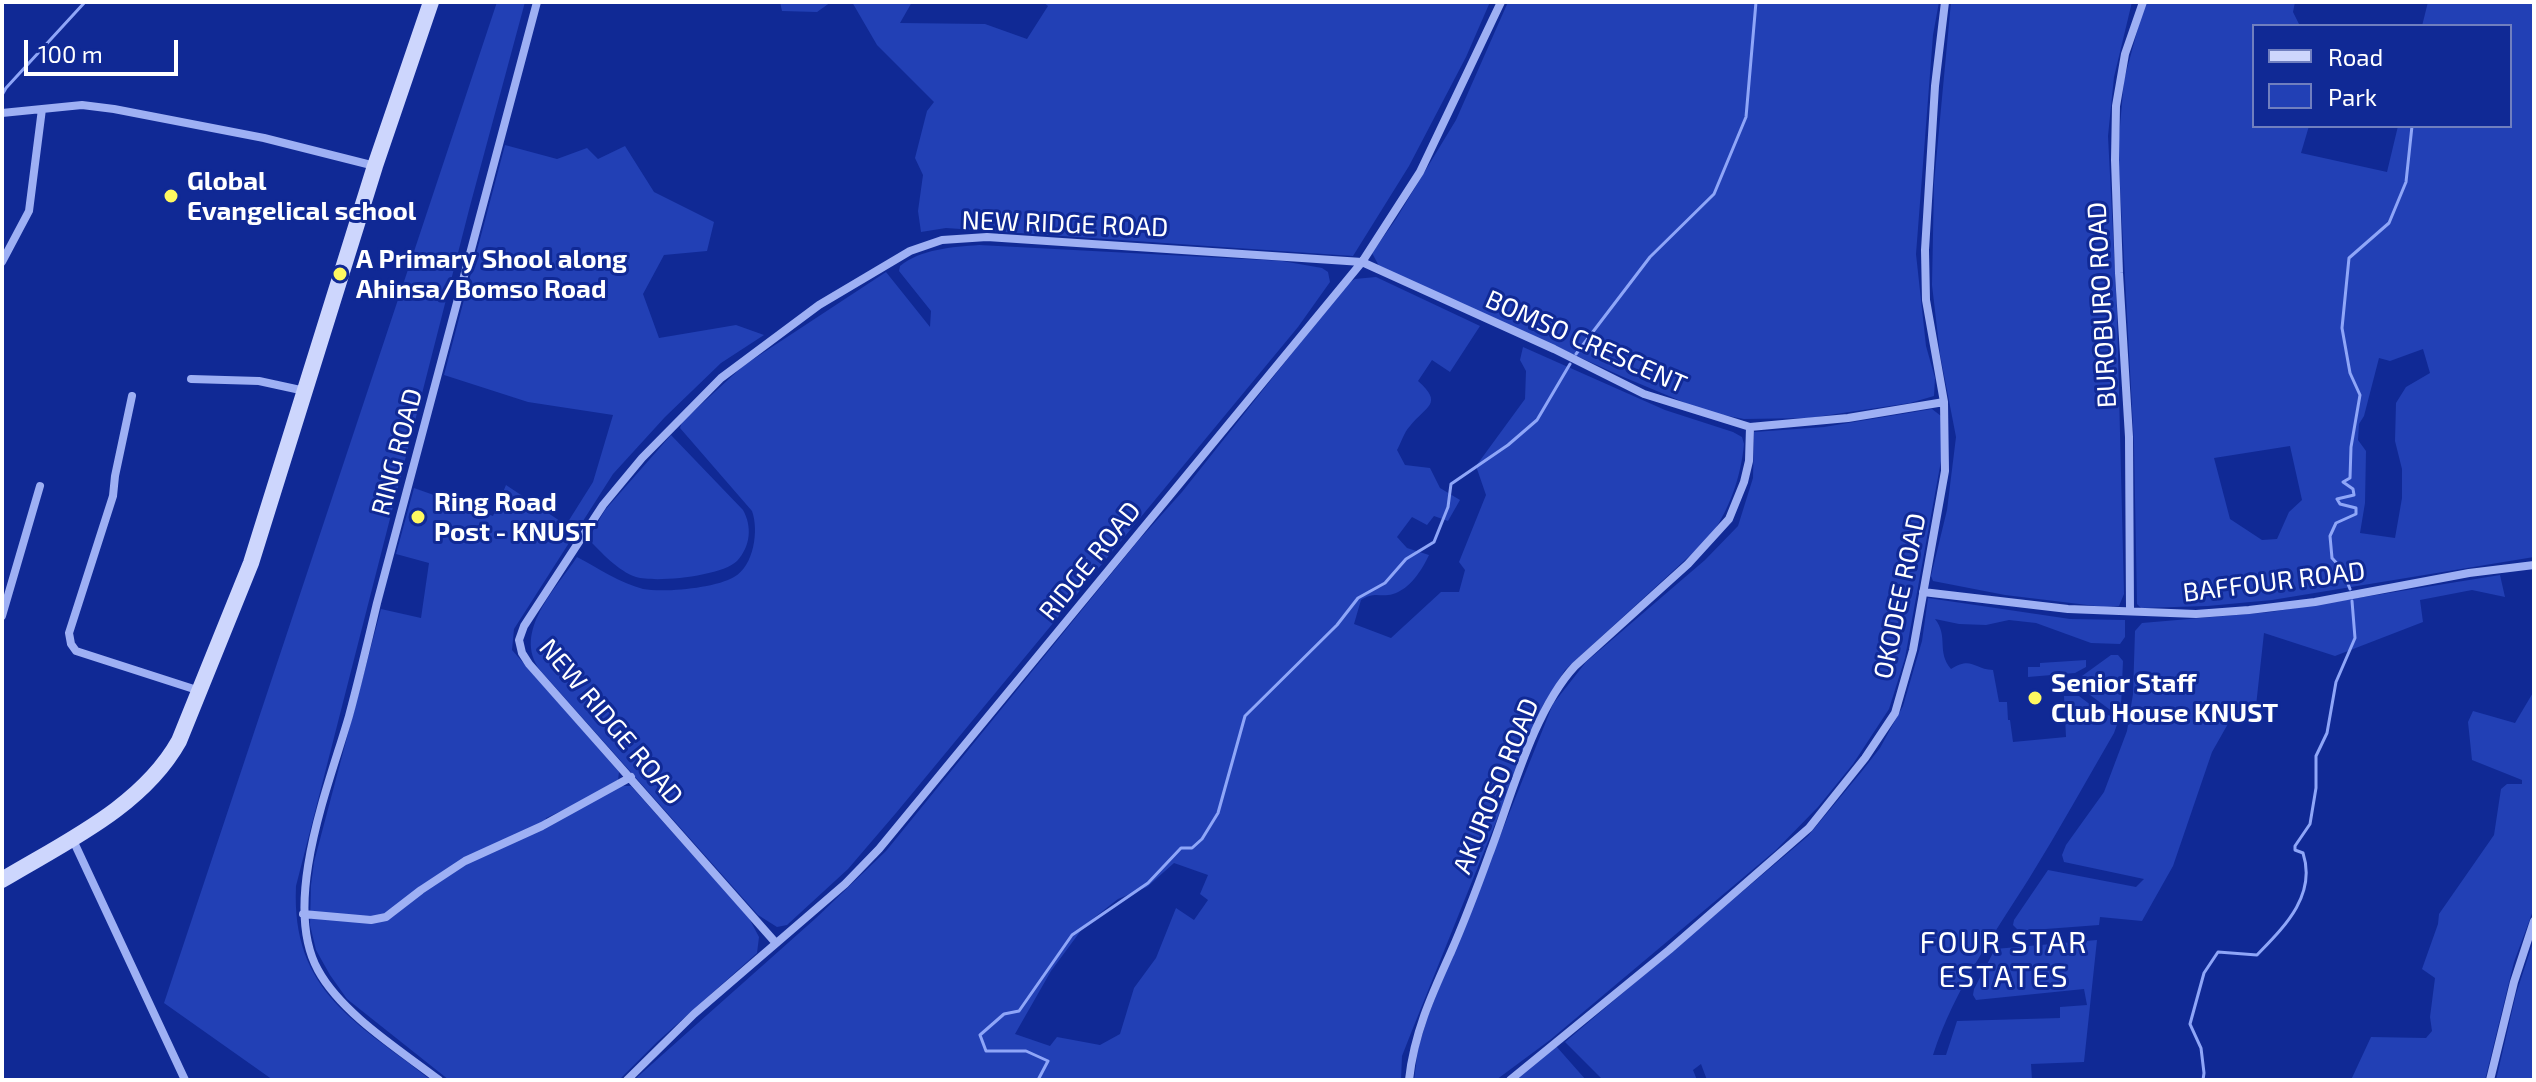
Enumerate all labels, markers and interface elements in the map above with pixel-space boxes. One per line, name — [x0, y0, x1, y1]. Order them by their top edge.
scale bar — [28, 24, 182, 74]
legend — [2252, 24, 2512, 128]
text: 100 m — [38, 39, 103, 68]
text: Road — [2328, 42, 2383, 71]
text: Park — [2328, 82, 2377, 111]
place label: Global Evangelical school — [187, 165, 416, 226]
marker: Global Evangelical school — [162, 187, 180, 205]
street label: BUROBURO ROAD — [2081, 201, 2123, 409]
street label: NEW RIDGE ROAD — [961, 205, 1169, 243]
place label: A Primary Shool along Ahinsa/Bomso Road — [356, 243, 627, 304]
marker: A Primary Shool along Ahinsa/Bomso Road — [331, 265, 349, 283]
street label: BOMSO CRESCENT — [1481, 284, 1691, 400]
street label: RING ROAD — [365, 385, 429, 519]
place label: Ring Road Post - KNUST — [434, 486, 596, 548]
street label: RIDGE ROAD — [1033, 495, 1147, 627]
marker: Ring Road Post - KNUST — [409, 508, 427, 526]
street label: OKODEE ROAD — [1867, 510, 1933, 682]
street label: BAFFOUR ROAD — [2181, 555, 2367, 609]
street label: NEW RIDGE ROAD — [533, 633, 689, 811]
place label: Senior Staff Club House KNUST — [2051, 667, 2278, 728]
marker: Senior Staff Club House KNUST — [2026, 689, 2044, 707]
street label: AKUROSO ROAD — [1447, 694, 1545, 878]
district label: FOUR STAR ESTATES — [1920, 925, 2088, 996]

